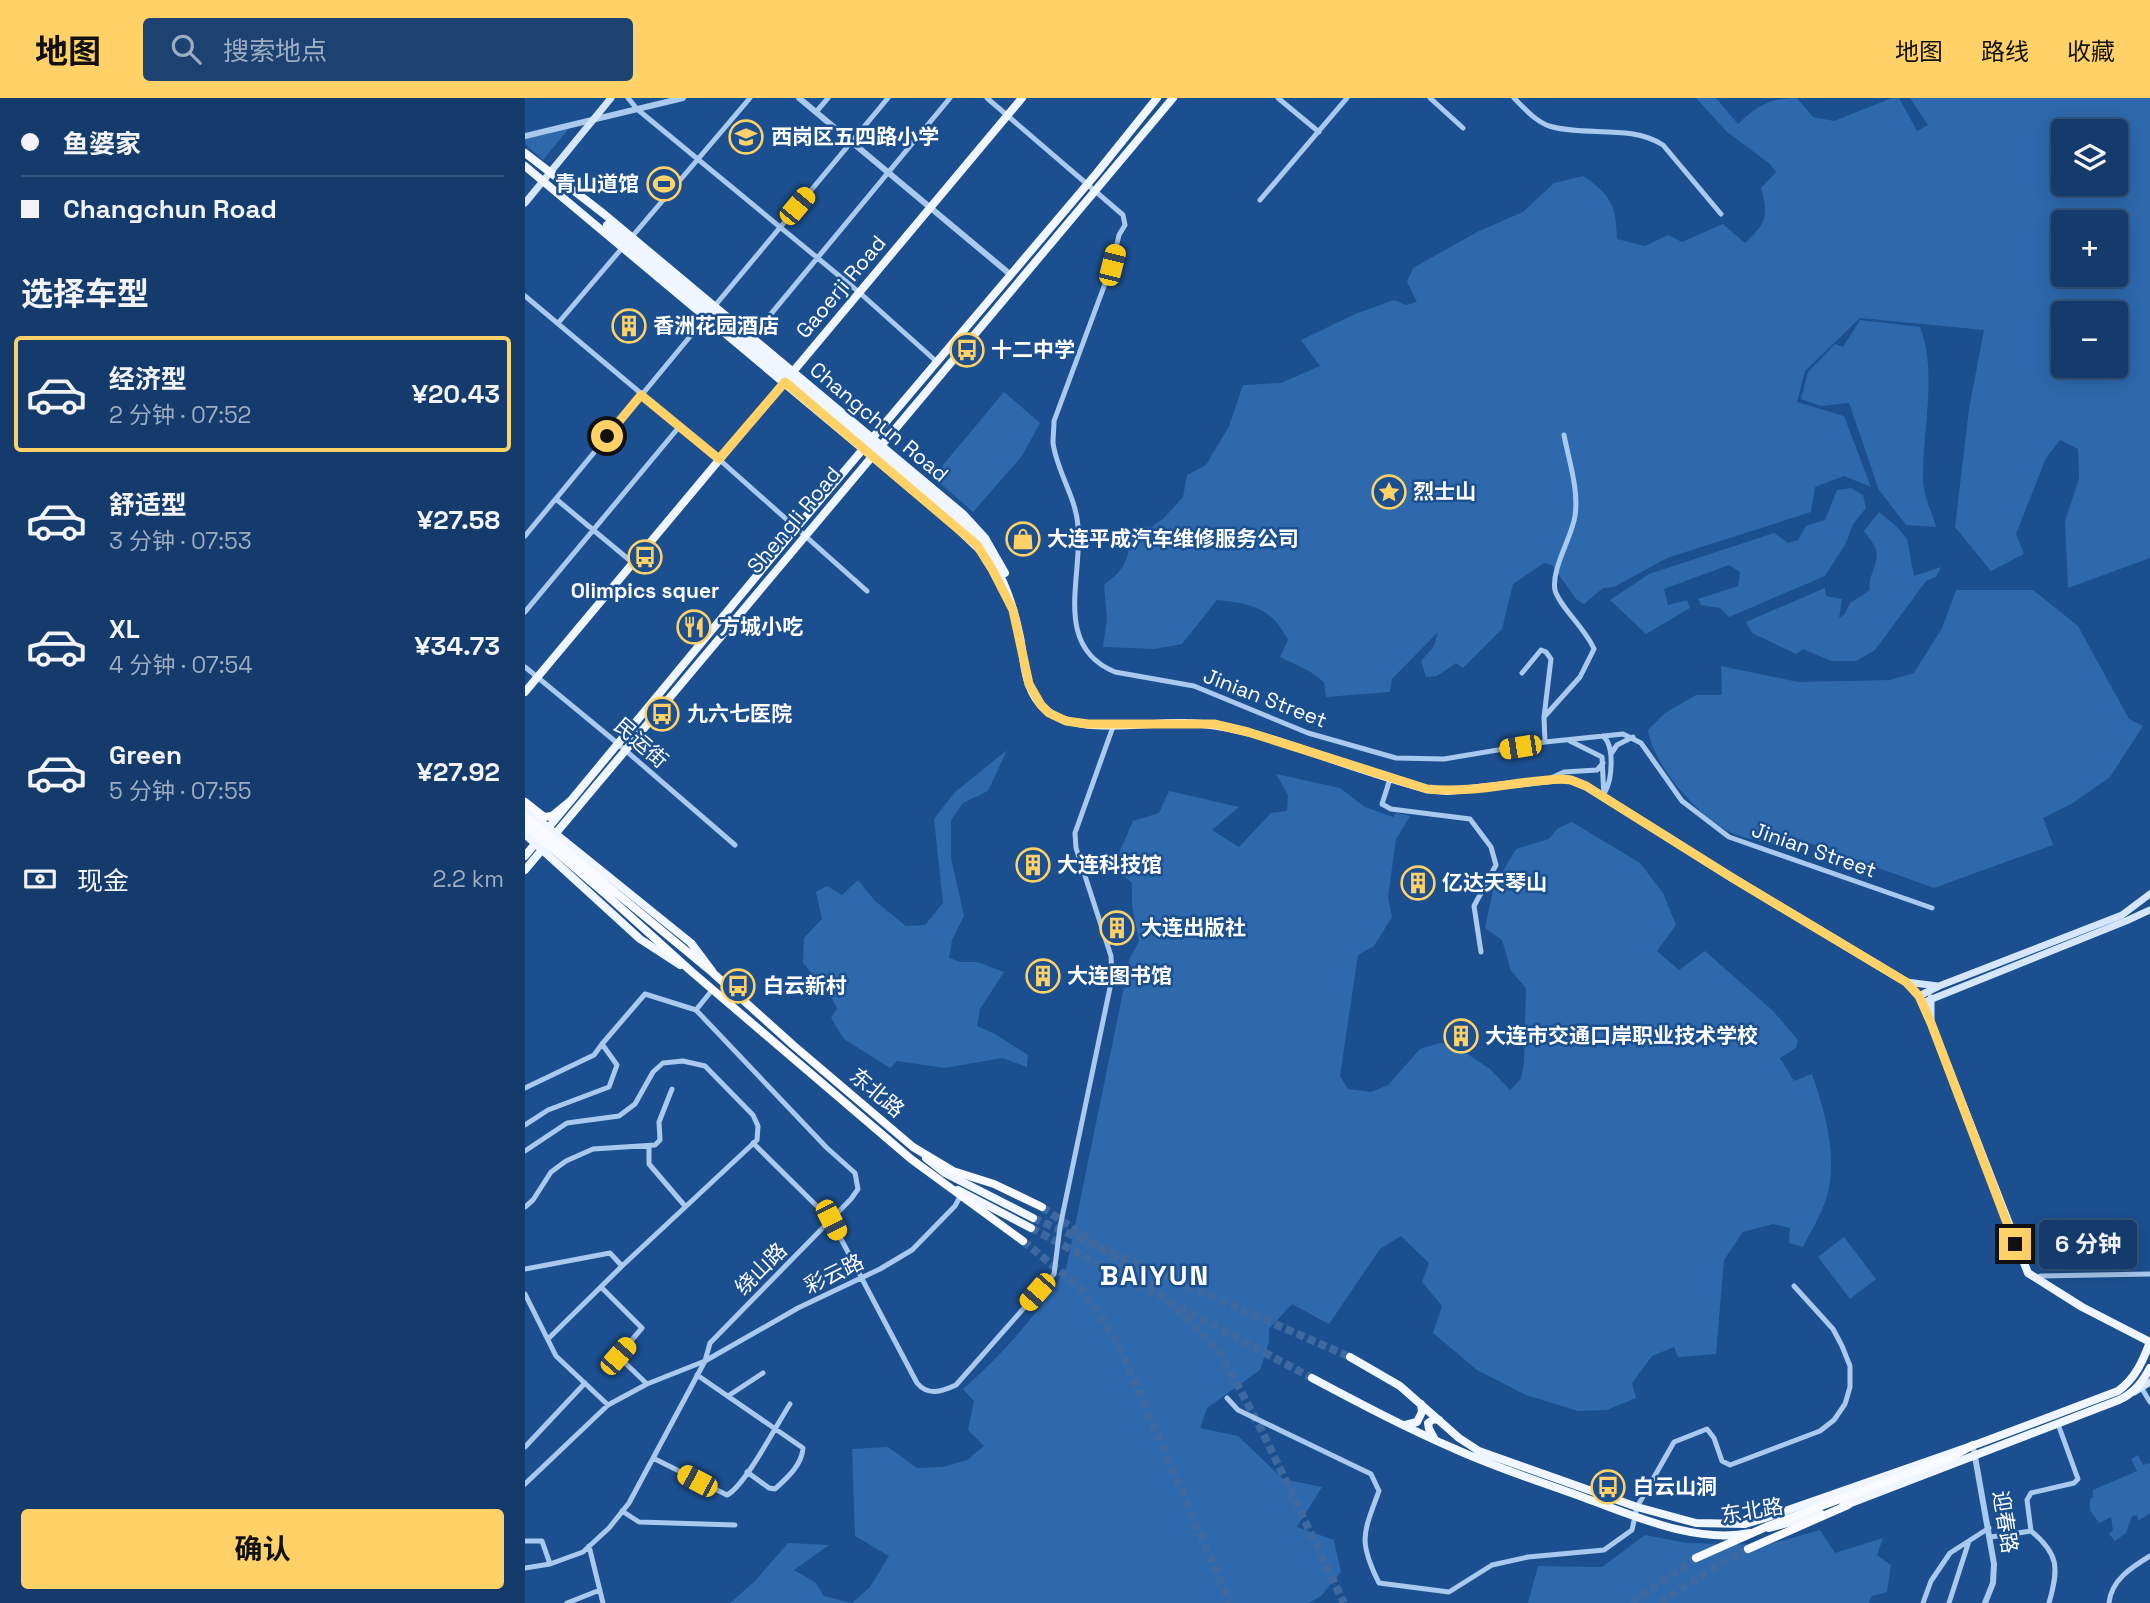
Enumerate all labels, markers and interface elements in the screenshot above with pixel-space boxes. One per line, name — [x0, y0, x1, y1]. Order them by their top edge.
search box — [143, 18, 633, 81]
icon: search — [167, 30, 205, 68]
text: 地图 — [35, 31, 101, 73]
text: 搜索地点 — [223, 34, 327, 68]
text: 地图 — [1895, 36, 1943, 67]
text: 路线 — [1981, 36, 2029, 67]
text: 收藏 — [2067, 36, 2115, 67]
school or university icon: 西岗区五四路小学 — [727, 118, 765, 156]
map controls — [2051, 119, 2128, 378]
button: layers — [2051, 119, 2128, 196]
place label: 西岗区五四路小学 — [771, 123, 939, 150]
text: 鱼婆家 — [63, 127, 141, 161]
sports icon: 青山道馆 — [645, 165, 683, 203]
place label: 青山道馆 — [555, 170, 639, 197]
car — [776, 183, 819, 229]
text: Changchun Road — [63, 192, 277, 226]
button: + — [2051, 210, 2128, 287]
street label: Gaoerji Road — [790, 230, 892, 344]
car — [1097, 242, 1128, 288]
text: 选择车型 — [21, 274, 149, 314]
button: − — [2051, 301, 2128, 378]
building icon: 香洲花园酒店 — [610, 307, 648, 345]
place label: 香洲花园酒店 — [653, 312, 779, 339]
bus stop icon: 十二中学 — [948, 331, 986, 369]
place label: 十二中学 — [991, 336, 1075, 363]
street label: Changchun Road — [804, 356, 954, 487]
text: 经济型 — [109, 362, 187, 396]
icon: car — [25, 363, 88, 426]
text: ¥20.43 — [412, 377, 500, 411]
text: 2 分钟 · 07:52 — [109, 400, 252, 430]
route start — [591, 420, 623, 452]
street label: Shengli Road — [741, 461, 846, 579]
place icon: 烈士山 — [1370, 473, 1408, 511]
place label: 烈士山 — [1413, 478, 1476, 505]
text: 舒适型 — [109, 488, 187, 522]
icon: car — [25, 489, 88, 552]
text: ¥27.58 — [417, 503, 500, 537]
shop icon: 大连平成汽车维修服务公司 — [1004, 520, 1042, 558]
place label: 大连平成汽车维修服务公司 — [1047, 525, 1299, 552]
text: 3 分钟 · 07:53 — [109, 526, 252, 556]
bus stop icon: Olimpics squer — [626, 538, 664, 576]
place label: Olimpics squer — [571, 577, 719, 604]
restaurant icon: 方城小吃 — [675, 608, 713, 646]
text: XL — [109, 612, 140, 646]
place label: 方城小吃 — [719, 613, 803, 640]
icon: car — [25, 615, 88, 678]
text: ¥34.73 — [414, 629, 500, 663]
text: 4 分钟 · 07:54 — [109, 650, 253, 680]
street label: Jinian Street — [1200, 662, 1331, 733]
bus stop icon: 九六七医院 — [643, 695, 681, 733]
place label: 九六七医院 — [687, 700, 792, 727]
street label: 民运街 — [609, 712, 674, 773]
car — [1498, 733, 1543, 761]
text: Green — [109, 738, 182, 772]
icon: car — [25, 741, 88, 804]
text: ¥27.92 — [417, 755, 500, 789]
text: 5 分钟 · 07:55 — [109, 776, 252, 806]
street label: Jinian Street — [1748, 816, 1880, 883]
building icon: 大连科技馆 — [1014, 846, 1052, 884]
place label: 大连科技馆 — [1057, 851, 1162, 878]
icon: cash — [21, 860, 59, 898]
text: 现金 — [77, 864, 129, 898]
text: 2.2 km — [432, 864, 504, 894]
building icon: 亿达天琴山 — [1399, 864, 1437, 902]
place label: 亿达天琴山 — [1442, 869, 1547, 896]
building icon: 大连出版社 — [1098, 909, 1136, 947]
place label: 大连出版社 — [1141, 914, 1246, 941]
building icon: 大连图书馆 — [1024, 957, 1062, 995]
place label: 大连图书馆 — [1067, 962, 1172, 989]
bus stop icon: 白云新村 — [719, 967, 757, 1005]
place label: 白云新村 — [763, 972, 847, 999]
building icon: 大连市交通口岸职业技术学校 — [1442, 1017, 1480, 1055]
place label: 大连市交通口岸职业技术学校 — [1485, 1022, 1758, 1049]
street label: 东北路 — [845, 1062, 910, 1123]
car — [813, 1197, 850, 1243]
callout: 6 分钟 — [2039, 1220, 2137, 1268]
route end — [1999, 1228, 2031, 1260]
text: 6 分钟 — [2055, 1229, 2121, 1259]
street label: 绕山路 — [729, 1237, 792, 1300]
street label: 彩云路 — [800, 1248, 868, 1299]
district label: BAIYUN — [1100, 1257, 1210, 1293]
car — [1016, 1269, 1059, 1315]
car — [597, 1333, 640, 1379]
car — [674, 1462, 721, 1500]
bus stop icon: 白云山洞 — [1589, 1468, 1627, 1506]
place label: 白云山洞 — [1633, 1473, 1717, 1500]
street label: 迎春路 — [1987, 1489, 2024, 1555]
street label: 东北路 — [1719, 1492, 1785, 1529]
button: 确认 — [21, 1509, 504, 1589]

